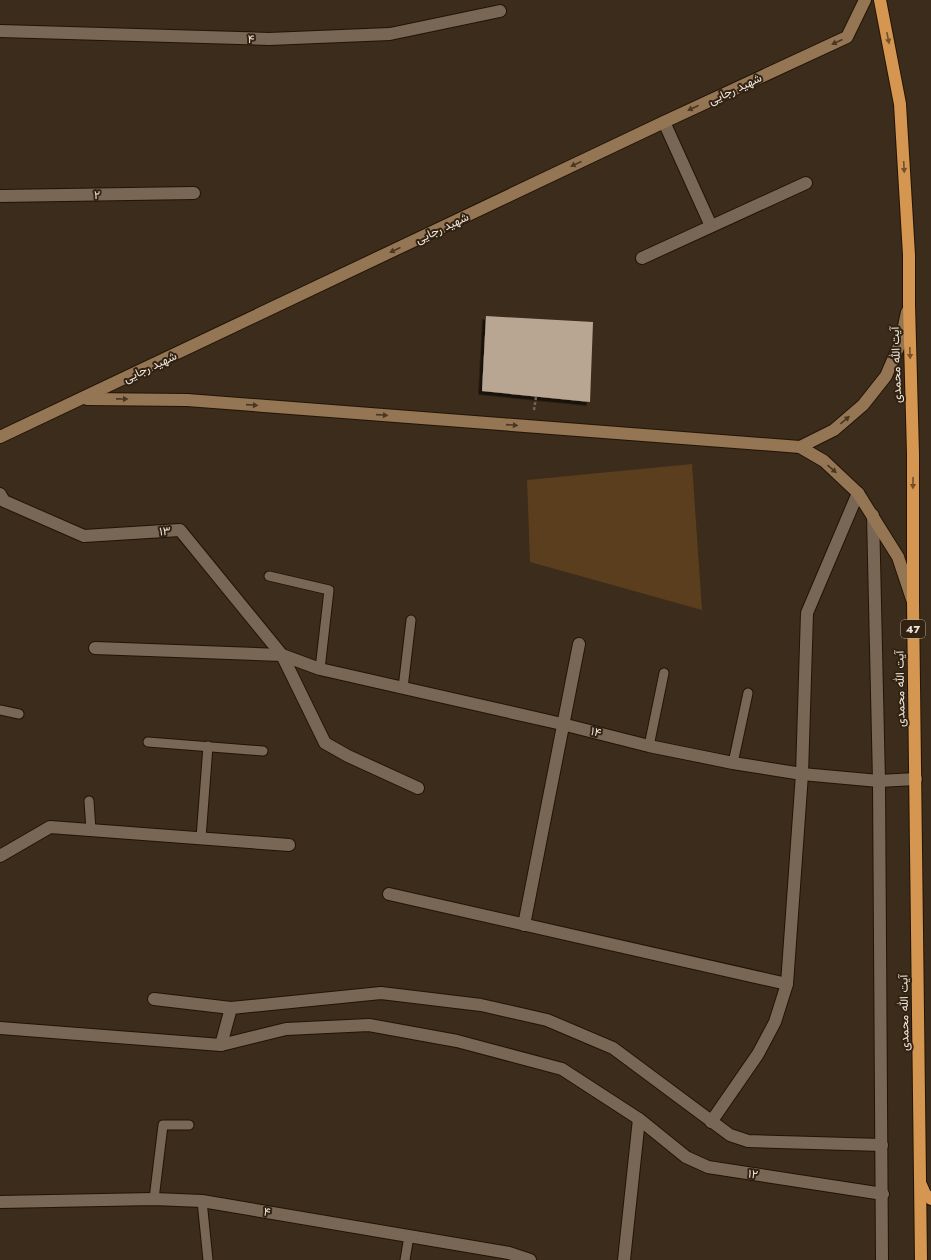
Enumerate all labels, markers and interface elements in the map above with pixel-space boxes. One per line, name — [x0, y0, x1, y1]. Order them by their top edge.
street label: ۴ — [247, 30, 255, 48]
one-way arrow — [885, 32, 891, 44]
one-way arrow — [831, 39, 843, 45]
street label: شهید رجایی — [705, 69, 765, 109]
one-way arrow — [688, 105, 699, 111]
one-way arrow — [570, 161, 582, 167]
one-way arrow — [900, 161, 907, 173]
street label: ۲ — [94, 186, 100, 204]
street label: شهید رجایی — [412, 208, 472, 248]
one-way arrow — [390, 247, 401, 253]
street label: آیت الله محمدی — [886, 325, 906, 403]
street label: شهید رجایی — [120, 347, 180, 387]
one-way arrow — [907, 347, 913, 360]
one-way arrow — [116, 396, 129, 402]
one-way arrow — [246, 401, 258, 408]
one-way arrow — [376, 411, 388, 418]
one-way arrow — [840, 415, 851, 424]
one-way arrow — [505, 421, 518, 428]
one-way arrow — [827, 464, 837, 473]
one-way arrow — [910, 477, 916, 490]
street label: ۱۳ — [159, 522, 171, 540]
road number: 47 — [901, 620, 925, 638]
street label: آیت الله محمدی — [890, 649, 910, 727]
street label: ۱۴ — [589, 722, 603, 742]
street label: آیت الله محمدی — [894, 973, 914, 1051]
street label: ۱۲ — [747, 1164, 759, 1184]
street label: ۴ — [262, 1203, 272, 1221]

